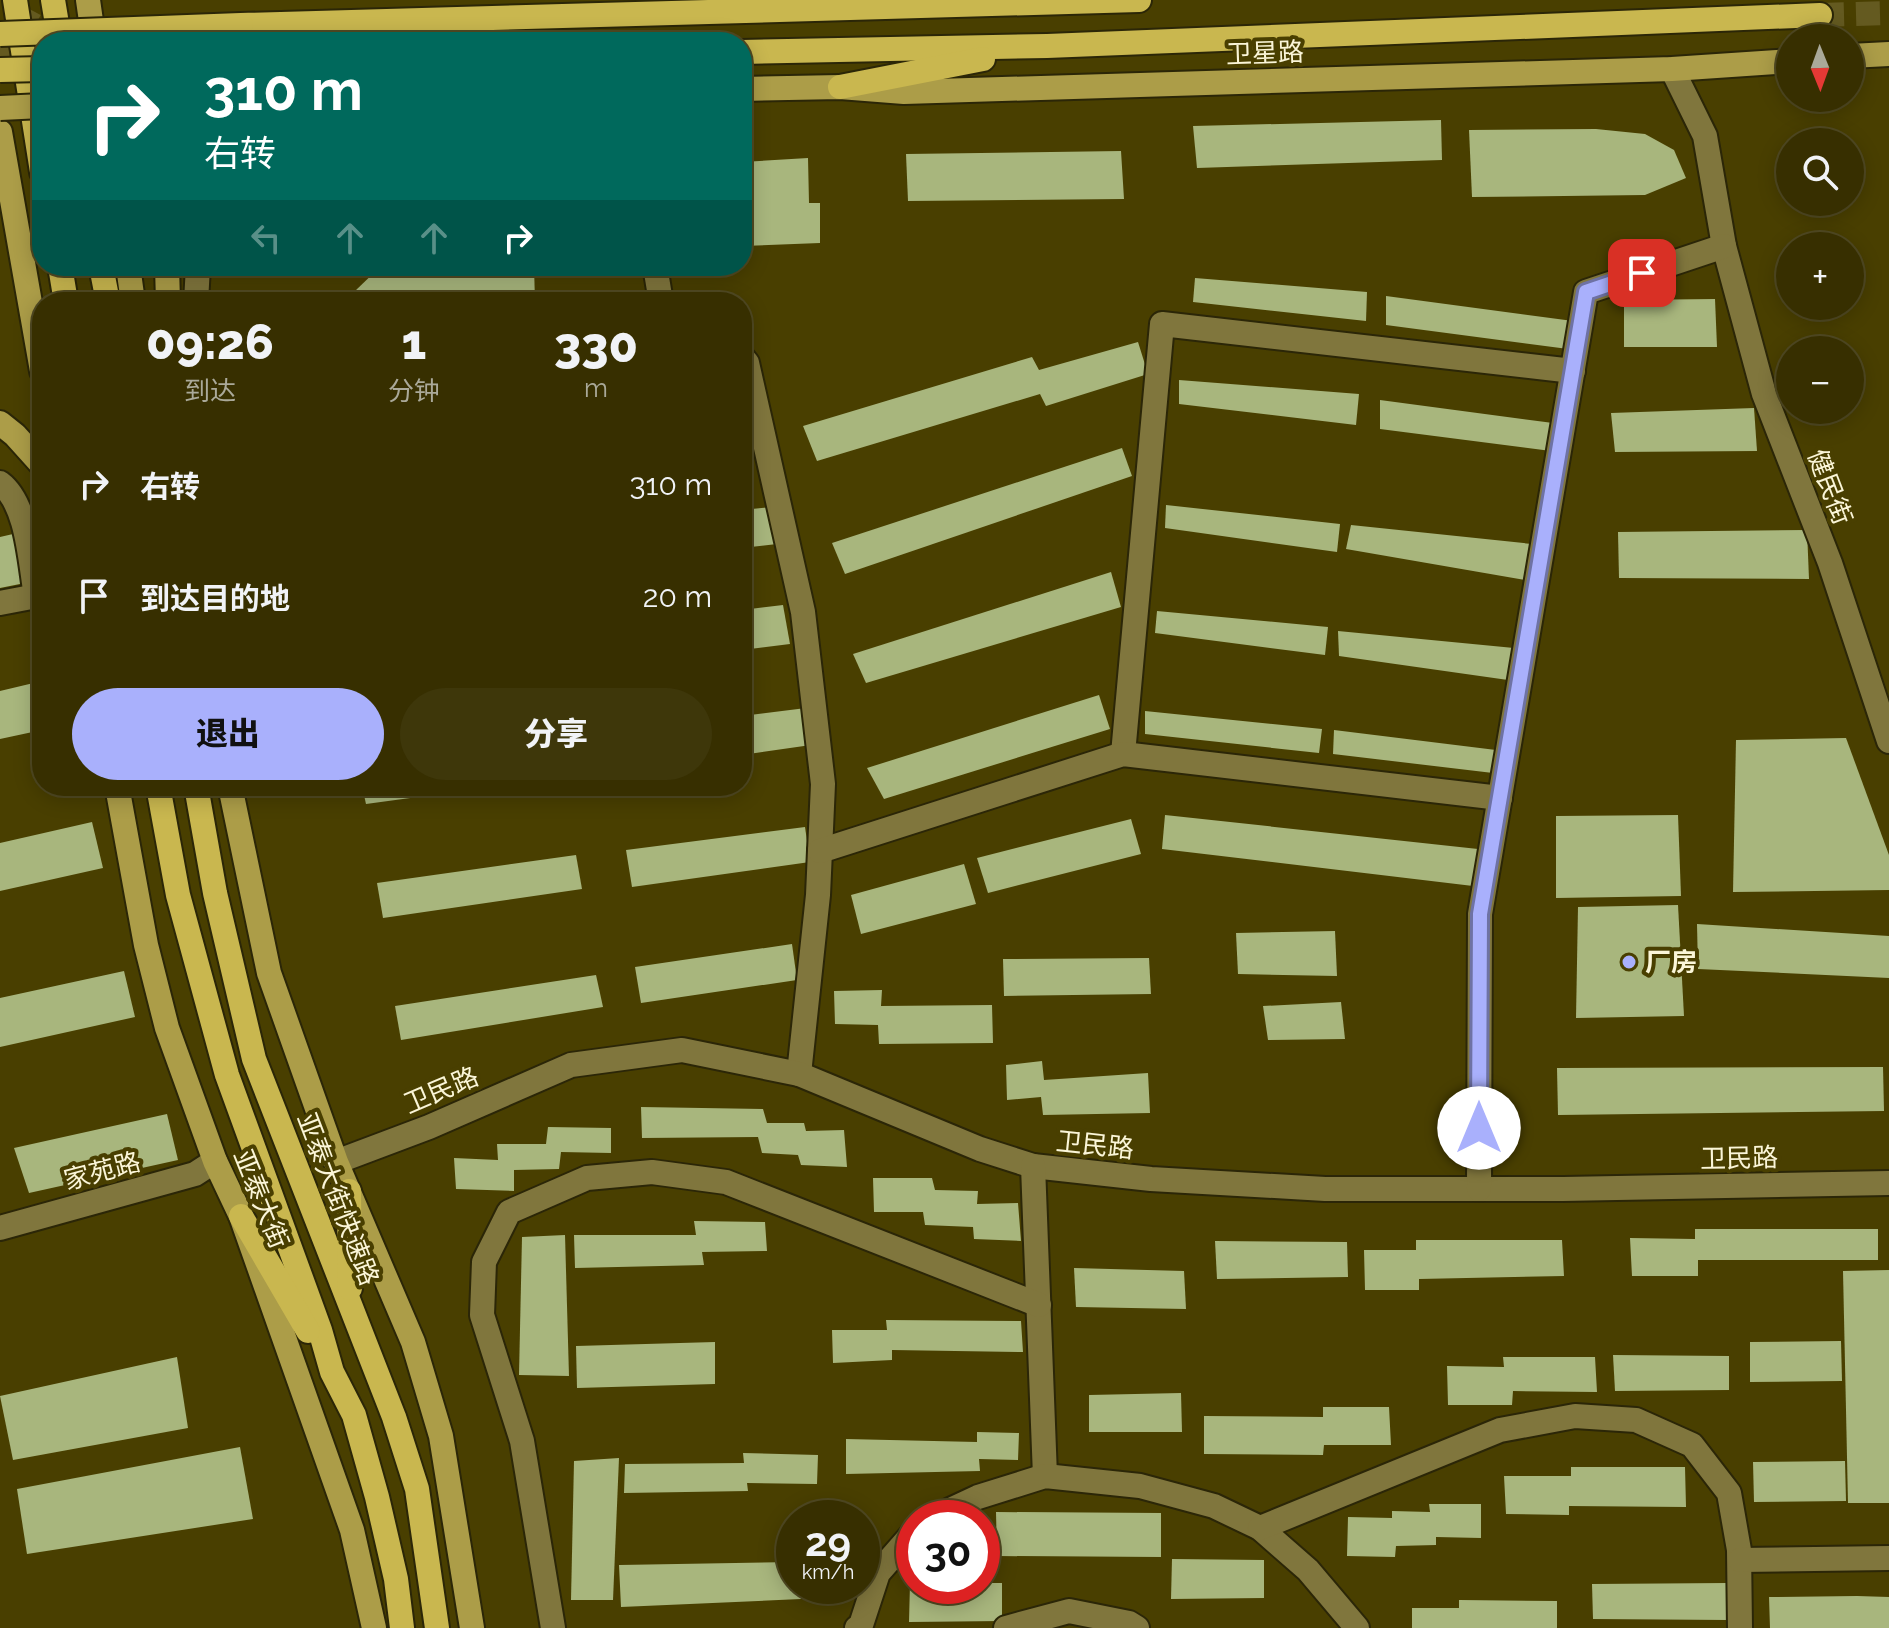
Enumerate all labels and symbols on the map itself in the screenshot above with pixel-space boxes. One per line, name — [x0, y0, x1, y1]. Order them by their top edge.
north arrow — [1776, 24, 1864, 112]
street label: 卫星路 — [1225, 37, 1305, 69]
pin — [1608, 239, 1676, 307]
street label: 健民街 — [1802, 445, 1858, 529]
place label: 厂房 — [1645, 947, 1697, 977]
marker: 厂房 — [1620, 953, 1638, 971]
street label: 卫民路 — [399, 1061, 483, 1119]
position arrow — [1437, 1086, 1521, 1170]
street label: 亚泰大街快速路 — [291, 1109, 385, 1289]
street label: 卫民路 — [1055, 1126, 1135, 1164]
street label: 卫民路 — [1700, 1142, 1778, 1174]
street label: 亚泰大街 — [228, 1145, 294, 1253]
street label: 家苑路 — [60, 1146, 144, 1196]
speed limit sign: 30 — [896, 1500, 1000, 1604]

